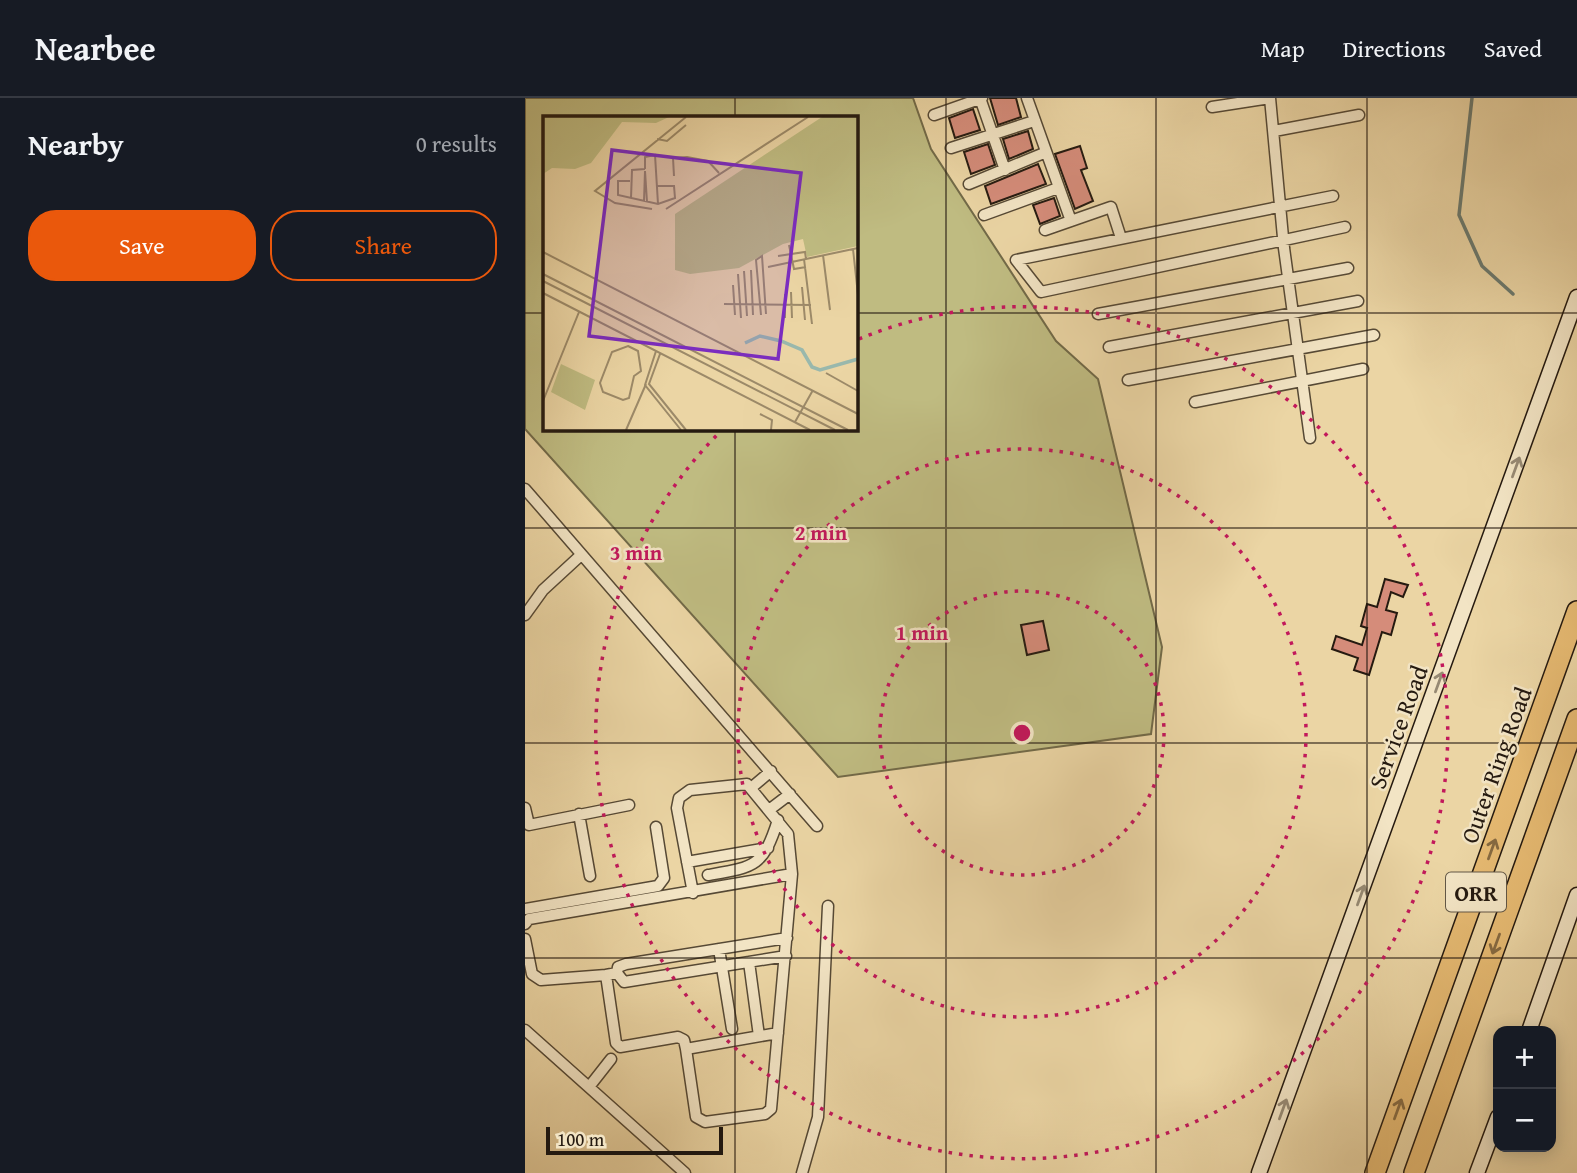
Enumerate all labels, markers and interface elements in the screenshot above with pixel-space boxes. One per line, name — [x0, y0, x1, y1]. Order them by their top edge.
text: Nearbee — [35, 24, 156, 72]
text: Map — [1261, 31, 1305, 66]
text: Directions — [1343, 31, 1446, 66]
text: Saved — [1484, 31, 1542, 66]
inset map — [543, 116, 857, 430]
text: Nearby — [28, 122, 124, 166]
text: 0 results — [416, 127, 497, 160]
button: Save — [28, 210, 256, 281]
button: Share — [270, 210, 497, 281]
one-way arrow — [1511, 457, 1523, 479]
text: 2 min — [795, 517, 848, 548]
text: 3 min — [610, 537, 663, 568]
text: 1 min — [896, 617, 949, 648]
street label: Service Road — [1360, 660, 1437, 794]
one-way arrow — [1434, 671, 1446, 693]
street label: Outer Ring Road — [1452, 682, 1541, 848]
centre of rings — [1010, 721, 1034, 745]
one-way arrow — [1487, 838, 1499, 860]
road number: ORR — [1446, 872, 1506, 912]
one-way arrow — [1356, 885, 1368, 907]
one-way arrow — [1489, 933, 1501, 955]
map controls — [1493, 1026, 1556, 1152]
button: + — [1493, 1026, 1556, 1089]
button: − — [1493, 1089, 1556, 1152]
one-way arrow — [1278, 1098, 1290, 1120]
one-way arrow — [1393, 1098, 1405, 1120]
scale bar — [546, 1124, 723, 1156]
text: 100 m — [557, 1125, 604, 1153]

